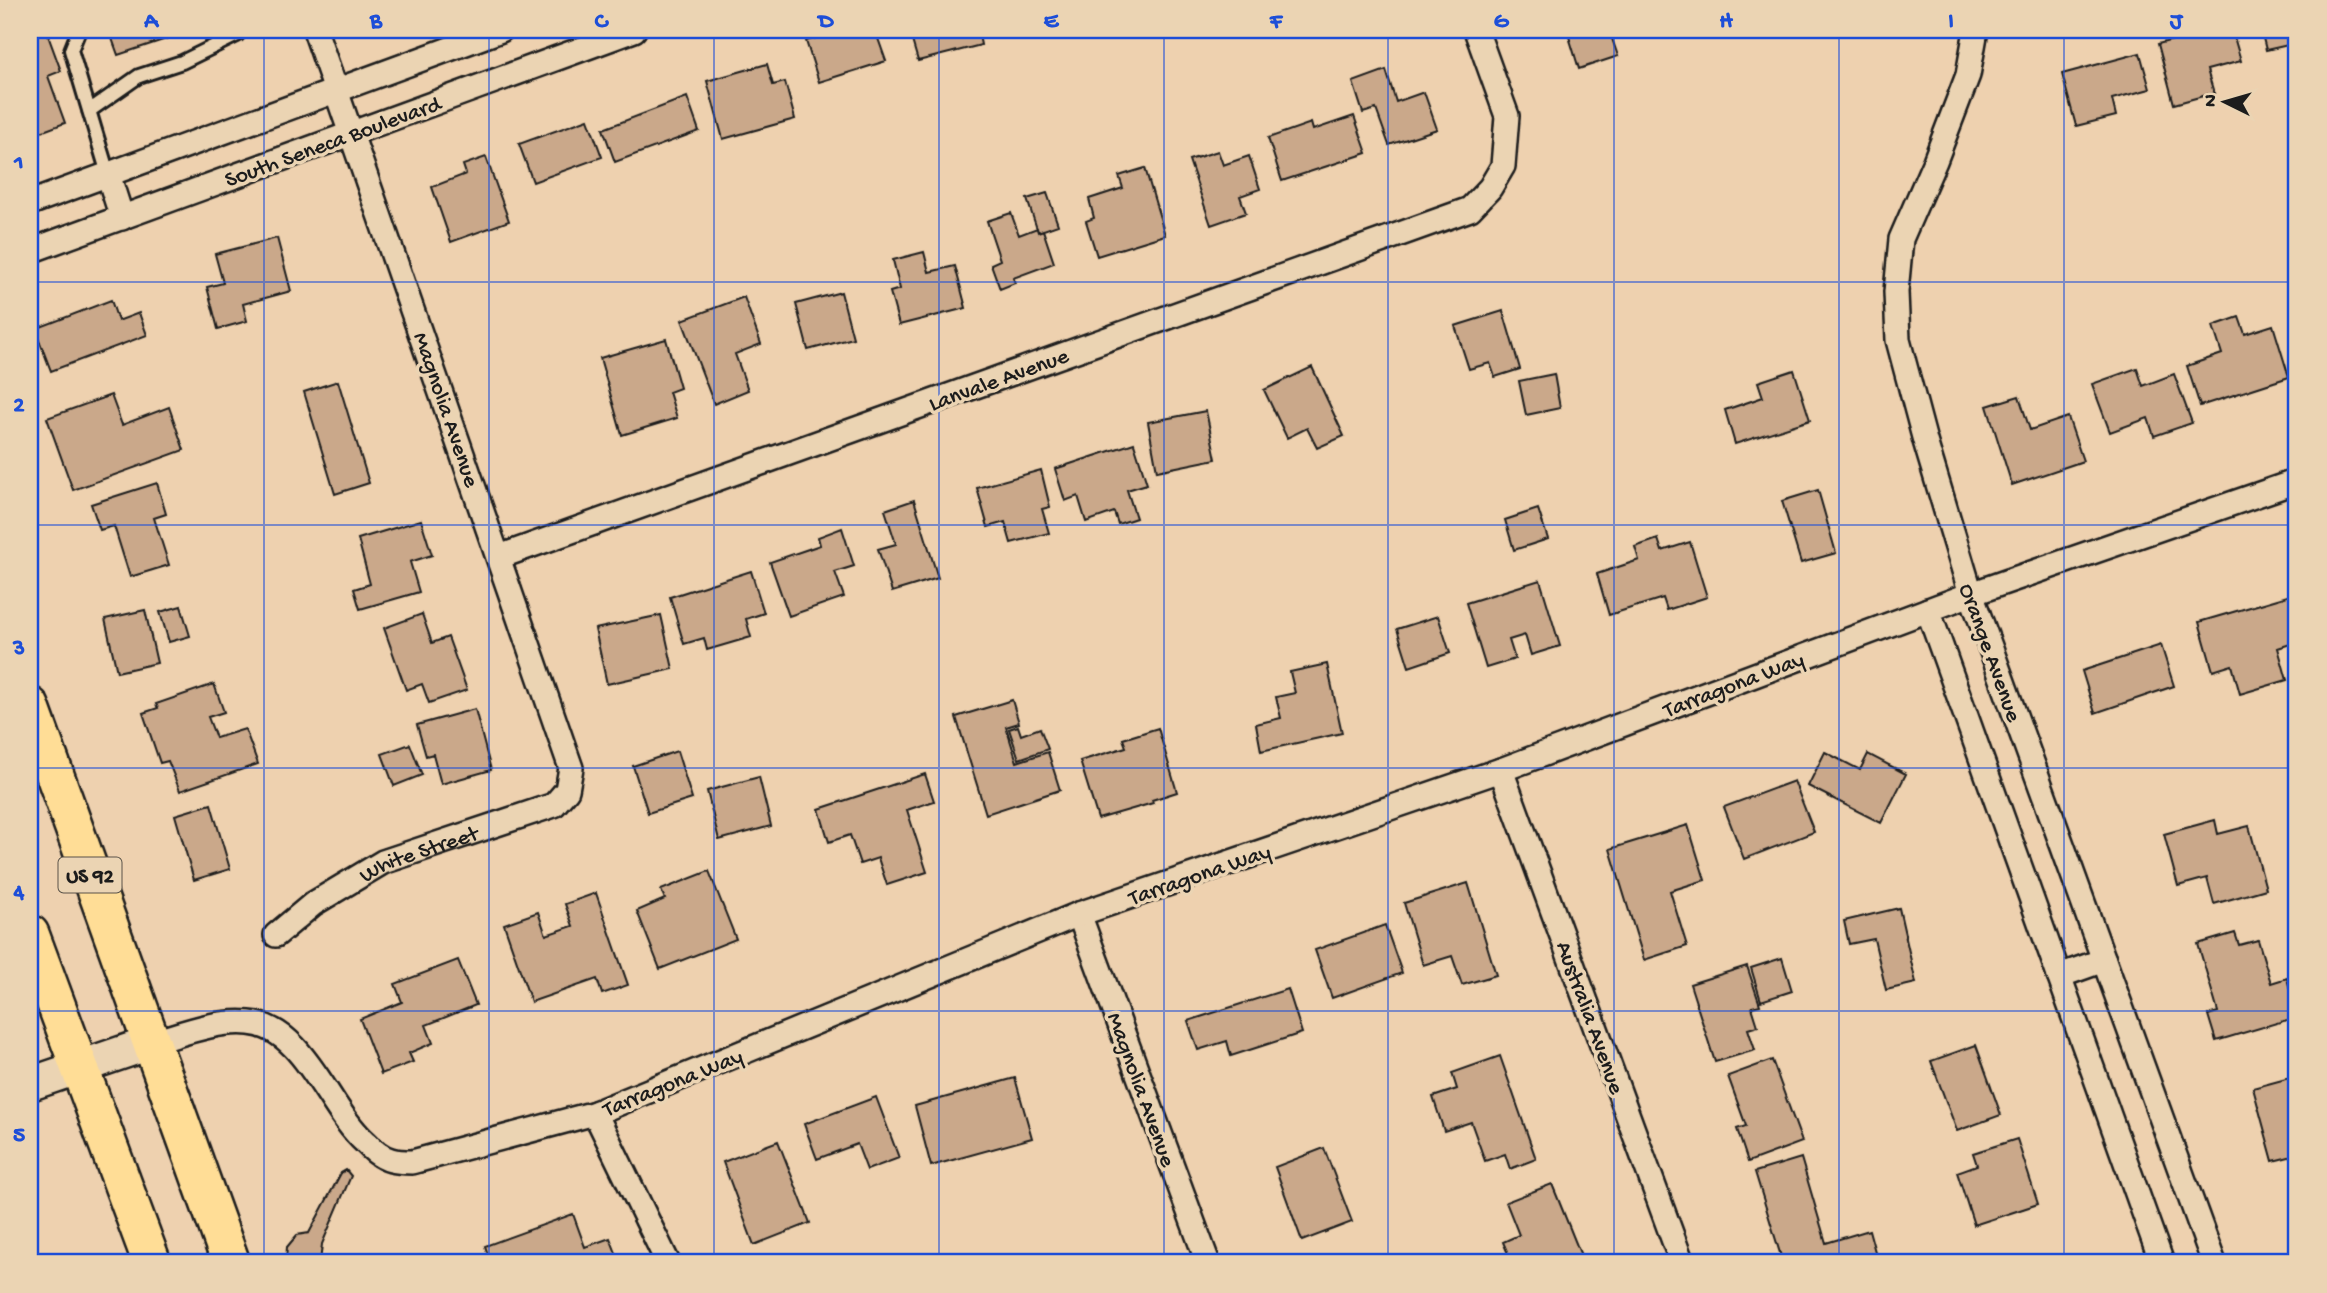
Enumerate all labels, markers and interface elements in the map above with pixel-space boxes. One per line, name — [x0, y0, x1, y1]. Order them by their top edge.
text: A — [143, 9, 159, 36]
text: B — [369, 9, 383, 36]
text: C — [595, 9, 610, 36]
text: D — [817, 9, 835, 36]
text: E — [1044, 9, 1060, 36]
text: F — [1269, 9, 1284, 36]
text: G — [1494, 9, 1510, 36]
text: H — [1719, 9, 1733, 36]
text: I — [1948, 9, 1954, 36]
text: J — [2169, 9, 2184, 36]
north arrow — [2190, 66, 2260, 136]
street label: South Seneca Boulevard — [221, 91, 446, 195]
text: N — [2200, 94, 2224, 108]
text: 1 — [13, 150, 24, 177]
street label: Magnolia Avenue — [406, 329, 484, 492]
street label: Lanvale Avenue — [926, 343, 1074, 419]
text: 2 — [13, 393, 25, 420]
street label: Orange Avenue — [1951, 580, 2027, 727]
text: 3 — [12, 636, 25, 663]
street label: Tarragona Way — [1658, 647, 1808, 726]
street label: White Street — [355, 821, 483, 890]
street label: Tarragona Way — [1124, 839, 1275, 914]
road number: US 92 — [58, 858, 122, 892]
text: 4 — [13, 880, 25, 907]
street label: Australia Avenue — [1549, 938, 1629, 1099]
street label: Magnolia Avenue — [1099, 1009, 1181, 1172]
street label: Tarragona Way — [598, 1044, 747, 1125]
text: 5 — [13, 1123, 25, 1150]

